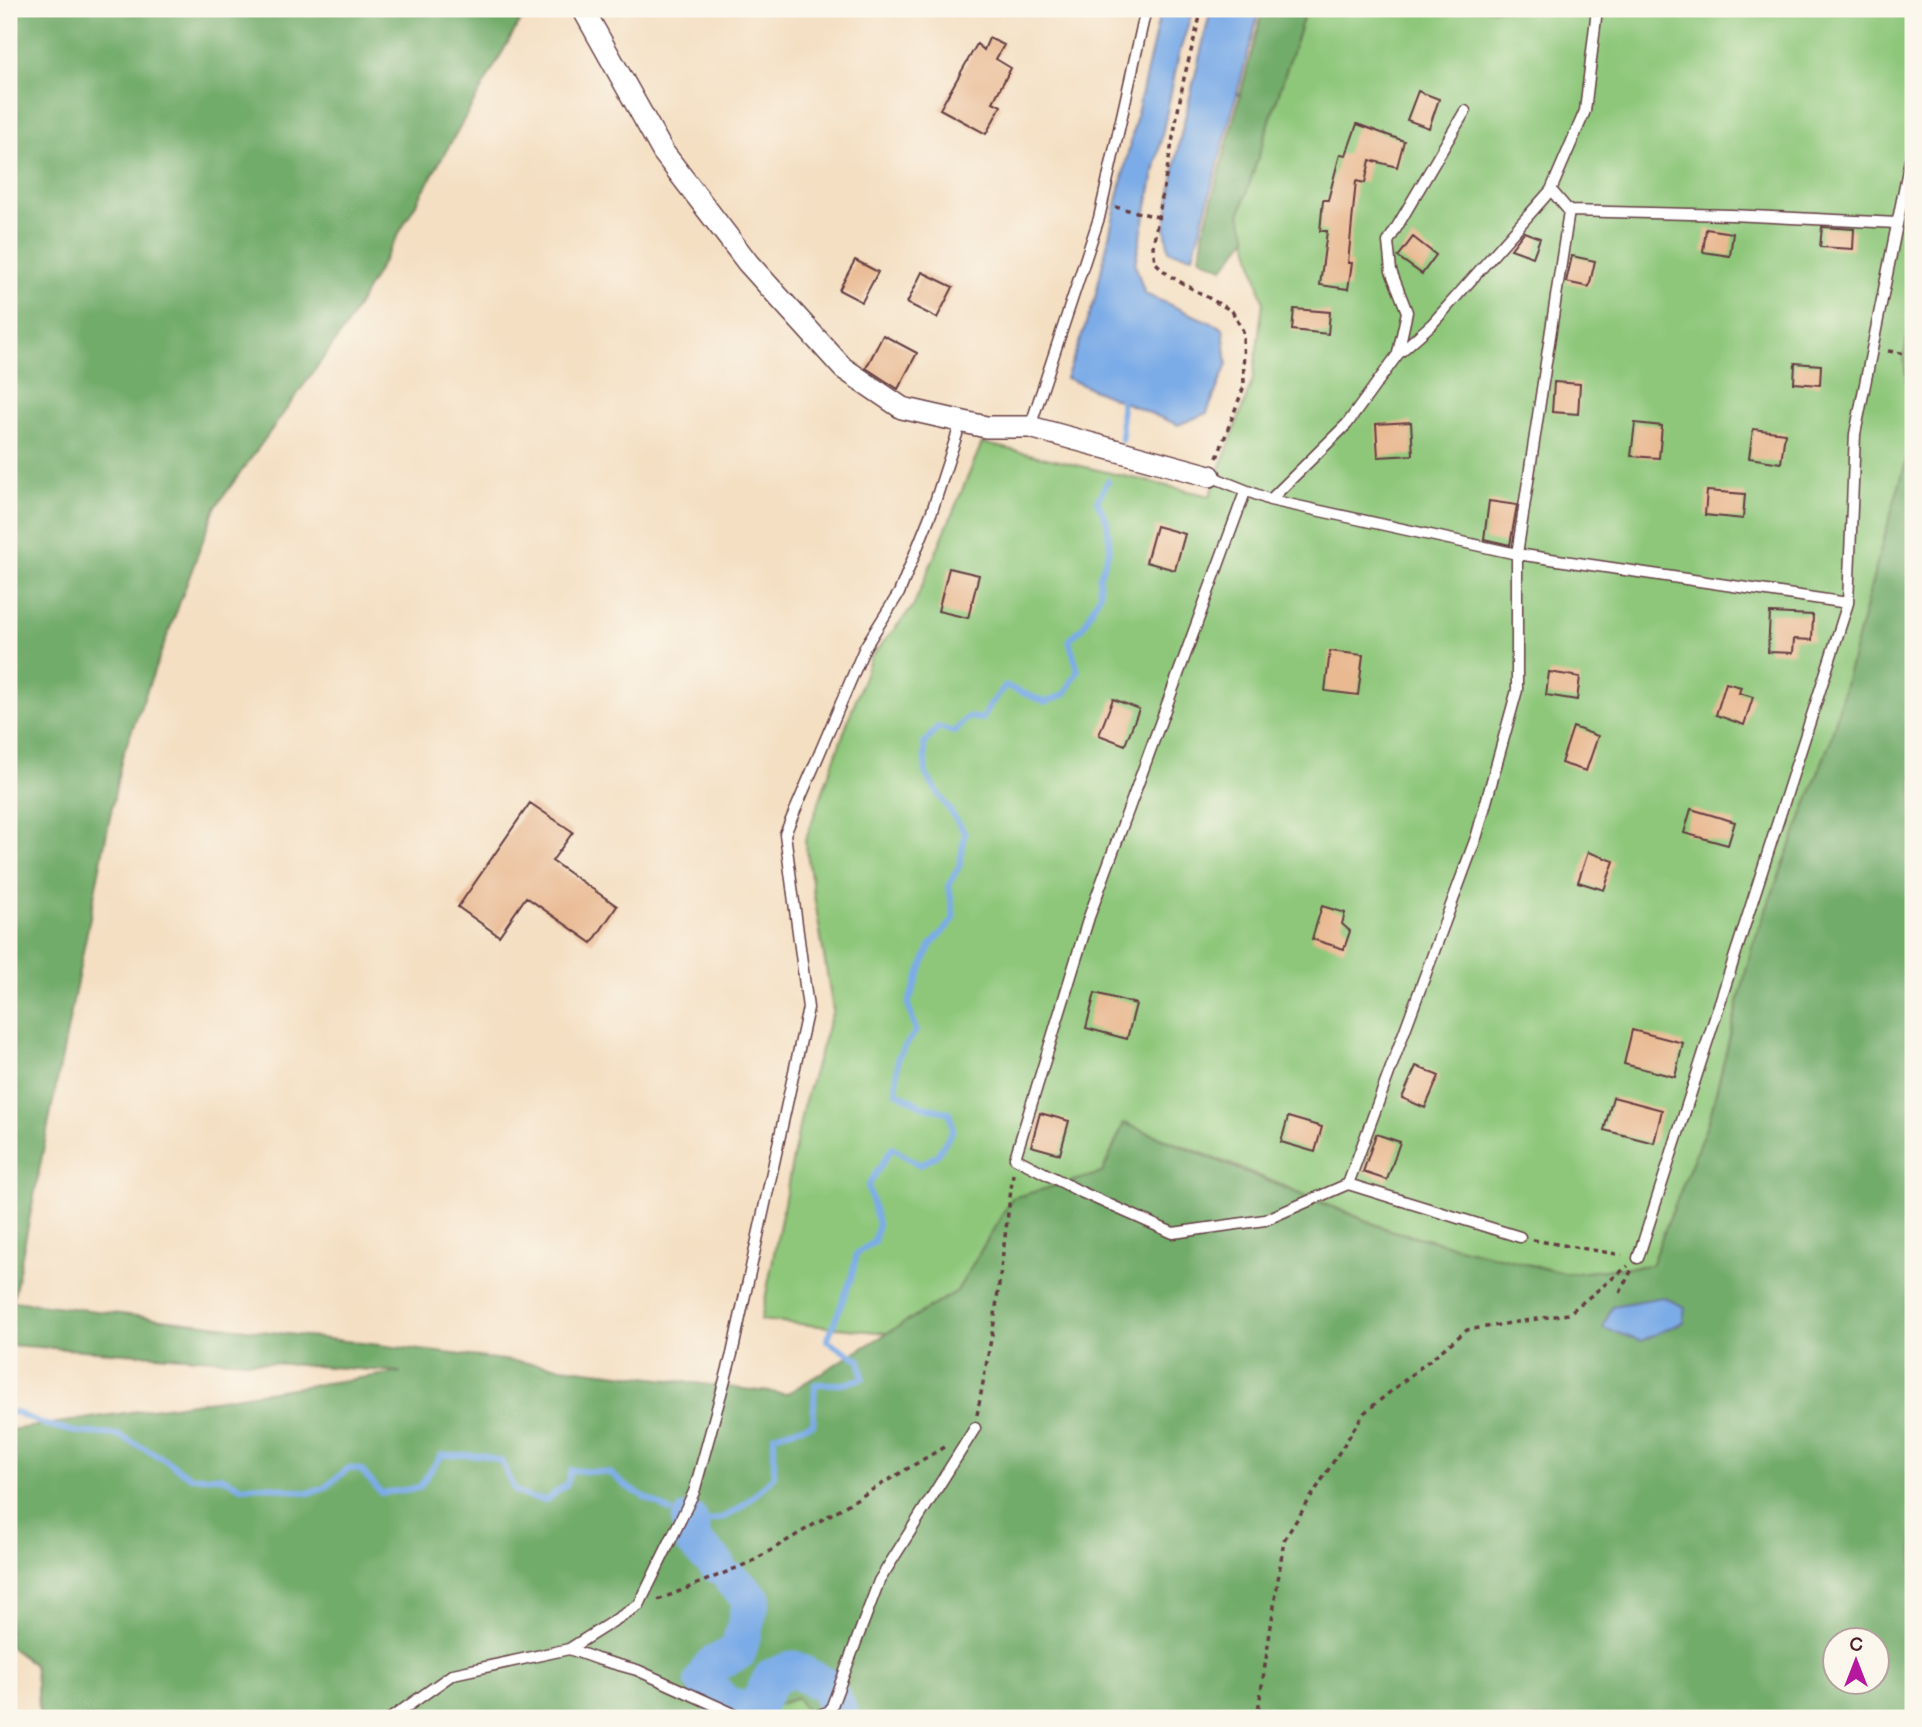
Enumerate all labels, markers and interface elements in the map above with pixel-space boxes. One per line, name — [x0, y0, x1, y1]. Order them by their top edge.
north arrow — [1820, 1626, 1890, 1696]
text: С — [1849, 1634, 1863, 1657]

